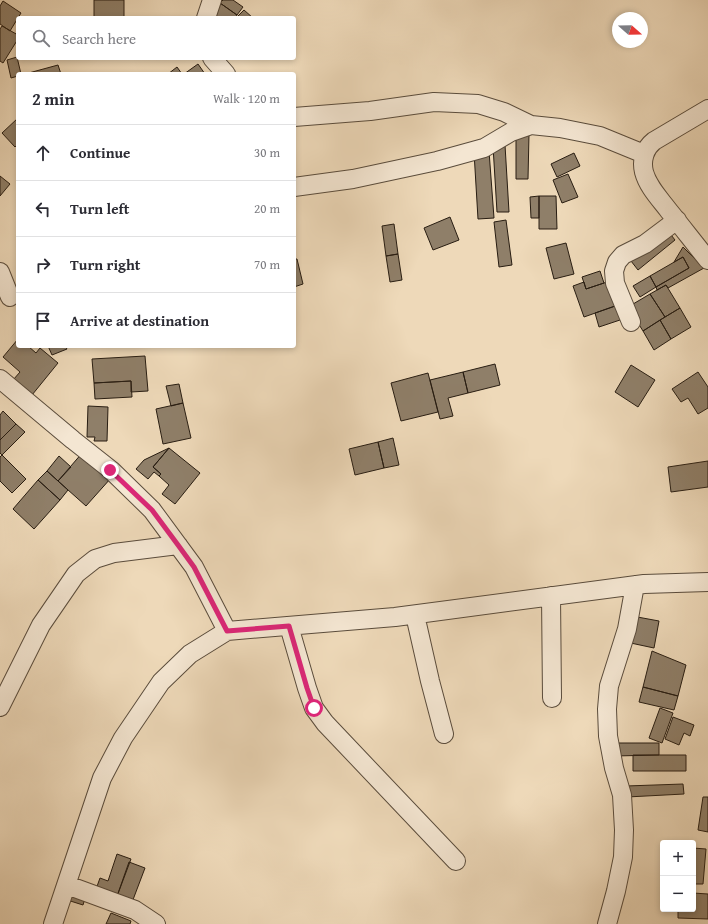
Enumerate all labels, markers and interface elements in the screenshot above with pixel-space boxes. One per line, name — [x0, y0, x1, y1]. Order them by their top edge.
north arrow — [612, 12, 648, 48]
search box — [16, 16, 296, 60]
icon: search — [30, 27, 52, 49]
text: Search here — [62, 28, 136, 49]
text: 2 min — [32, 86, 74, 111]
text: Walk · 120 m — [213, 89, 280, 108]
icon: ahead — [32, 142, 54, 164]
text: Continue — [70, 142, 131, 163]
text: 30 m — [254, 143, 280, 162]
icon: left — [32, 198, 54, 220]
text: Turn left — [70, 198, 129, 219]
text: 20 m — [254, 199, 280, 218]
icon: right — [32, 254, 54, 276]
text: Turn right — [70, 254, 141, 275]
text: 70 m — [254, 255, 280, 274]
icon: arrive — [32, 310, 54, 332]
text: Arrive at destination — [70, 310, 209, 331]
route end — [101, 461, 119, 479]
route start — [305, 699, 323, 717]
map controls — [660, 840, 696, 912]
button: + — [660, 840, 696, 876]
button: − — [660, 876, 696, 912]

